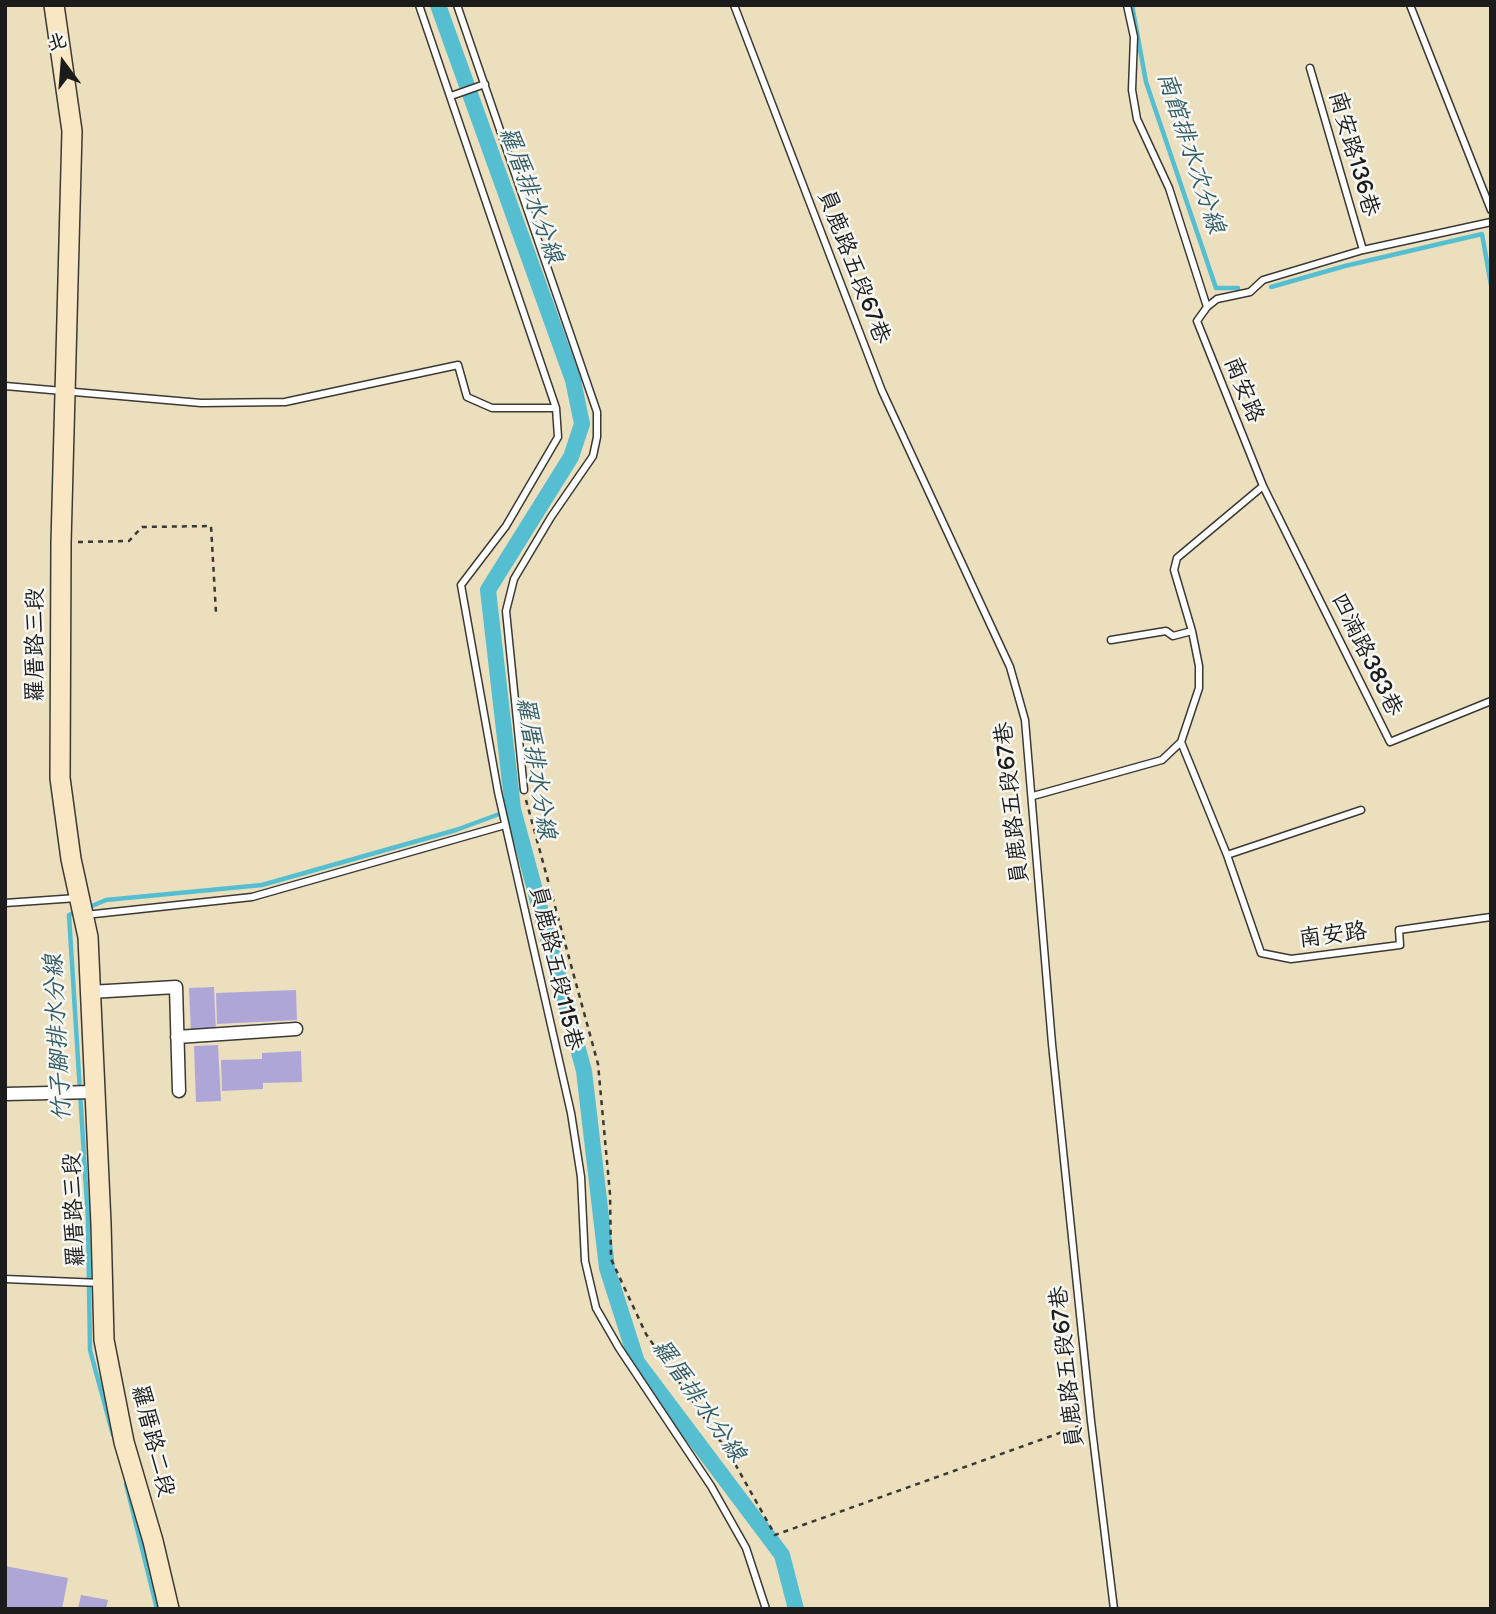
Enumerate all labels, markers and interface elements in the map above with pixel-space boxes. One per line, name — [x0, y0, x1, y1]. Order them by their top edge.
north arrow — [28, 28, 98, 98]
text: 北 — [45, 29, 69, 56]
water label: 南館排水次分線 — [1150, 69, 1230, 237]
street label: 南安路136巷 — [1322, 88, 1384, 220]
water label: 羅厝排水分線 — [492, 122, 568, 268]
street label: 員鹿路五段67巷 — [811, 186, 895, 348]
street label: 南安路 — [1217, 353, 1269, 427]
street label: 羅厝路三段 — [22, 588, 50, 702]
street label: 四湳路383巷 — [1324, 589, 1408, 721]
water label: 羅厝排水分線 — [510, 695, 560, 841]
street label: 員鹿路五段67巷 — [991, 720, 1035, 886]
street label: 員鹿路五段115巷 — [523, 883, 587, 1053]
street label: 南安路 — [1297, 918, 1369, 954]
water label: 竹子腳排水分線 — [40, 953, 78, 1123]
street label: 羅厝路三段 — [59, 1152, 91, 1268]
street label: 員鹿路五段67巷 — [1046, 1284, 1090, 1450]
water label: 羅厝排水分線 — [645, 1334, 751, 1468]
street label: 羅厝路二段 — [125, 1382, 179, 1500]

